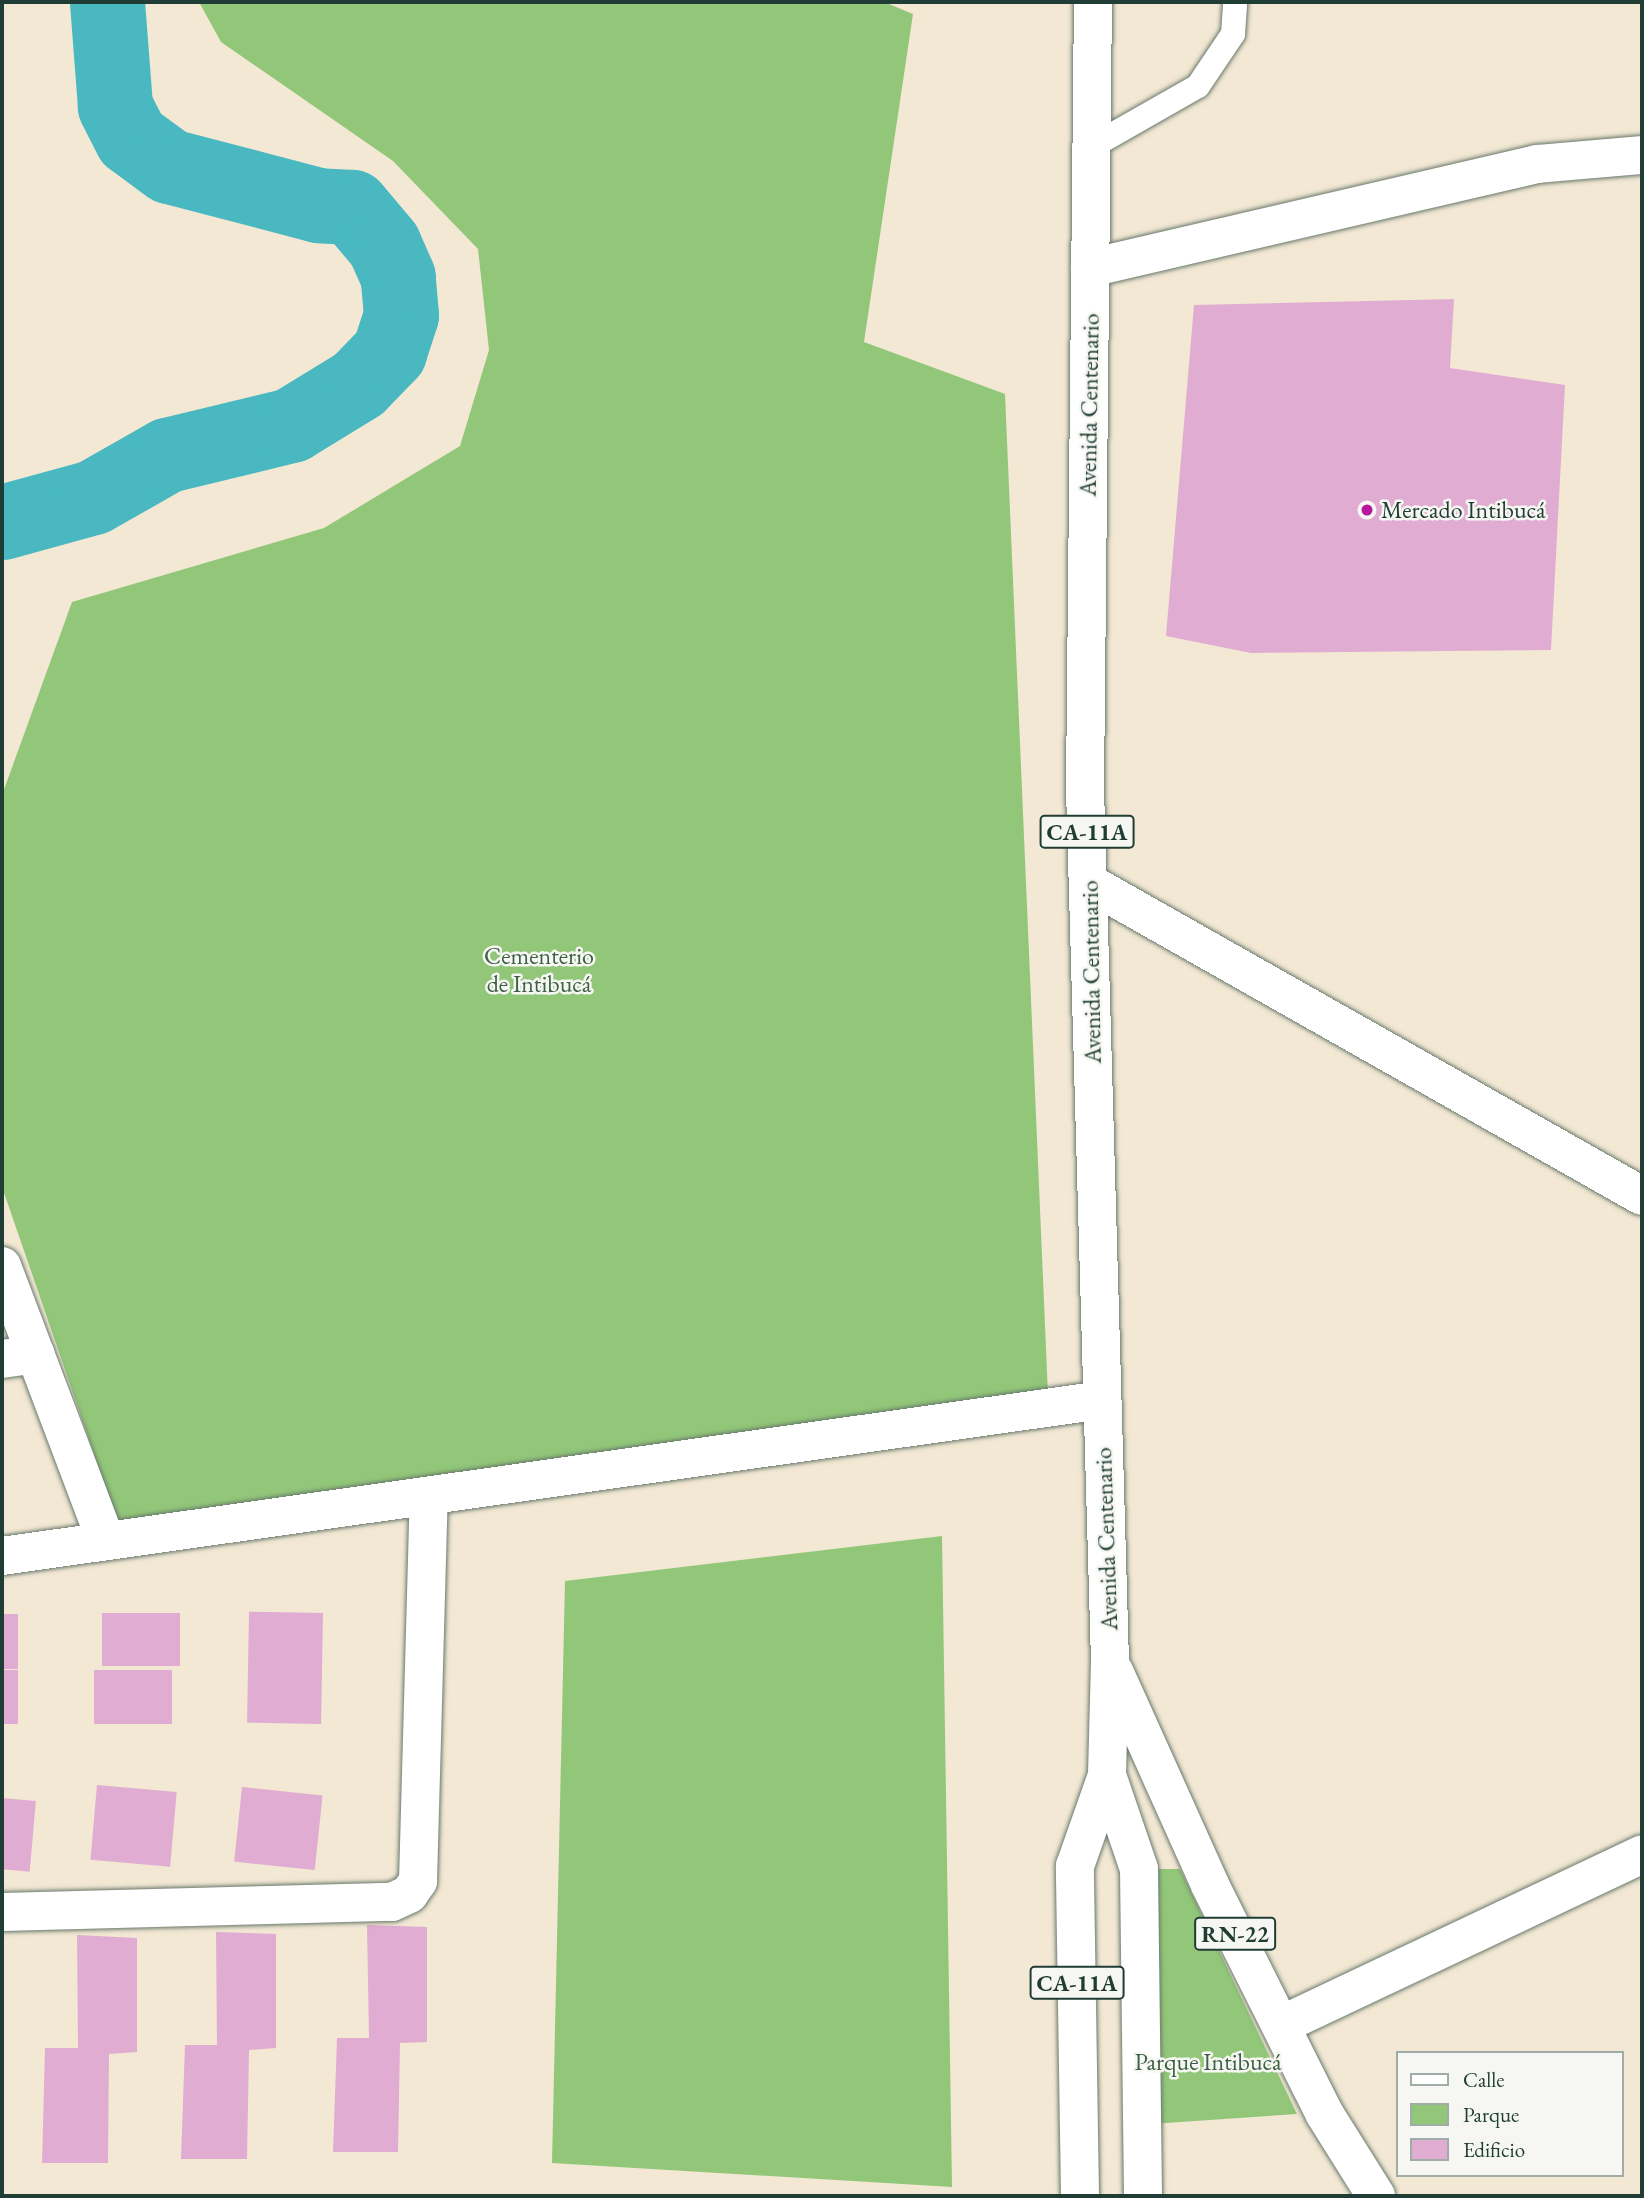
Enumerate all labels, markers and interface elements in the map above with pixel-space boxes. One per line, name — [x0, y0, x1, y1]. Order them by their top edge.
street label: Avenida Centenario — [1073, 313, 1105, 497]
place label: Mercado Intibucá — [1381, 496, 1546, 524]
marker: Mercado Intibucá — [1359, 502, 1375, 518]
road number: CA-11A — [1038, 812, 1136, 852]
street label: Avenida Centenario — [1075, 880, 1107, 1064]
park label: Cementerio de Intibucá — [484, 942, 594, 998]
street label: Avenida Centenario — [1088, 1447, 1124, 1631]
road number: RN-22 — [1193, 1914, 1277, 1954]
road number: CA-11A — [1028, 1964, 1126, 2002]
park label: Parque Intibucá — [1134, 2048, 1282, 2076]
legend — [1396, 2051, 1623, 2177]
text: Calle — [1463, 2066, 1505, 2093]
text: Parque — [1463, 2101, 1519, 2128]
text: Edificio — [1463, 2136, 1525, 2163]

